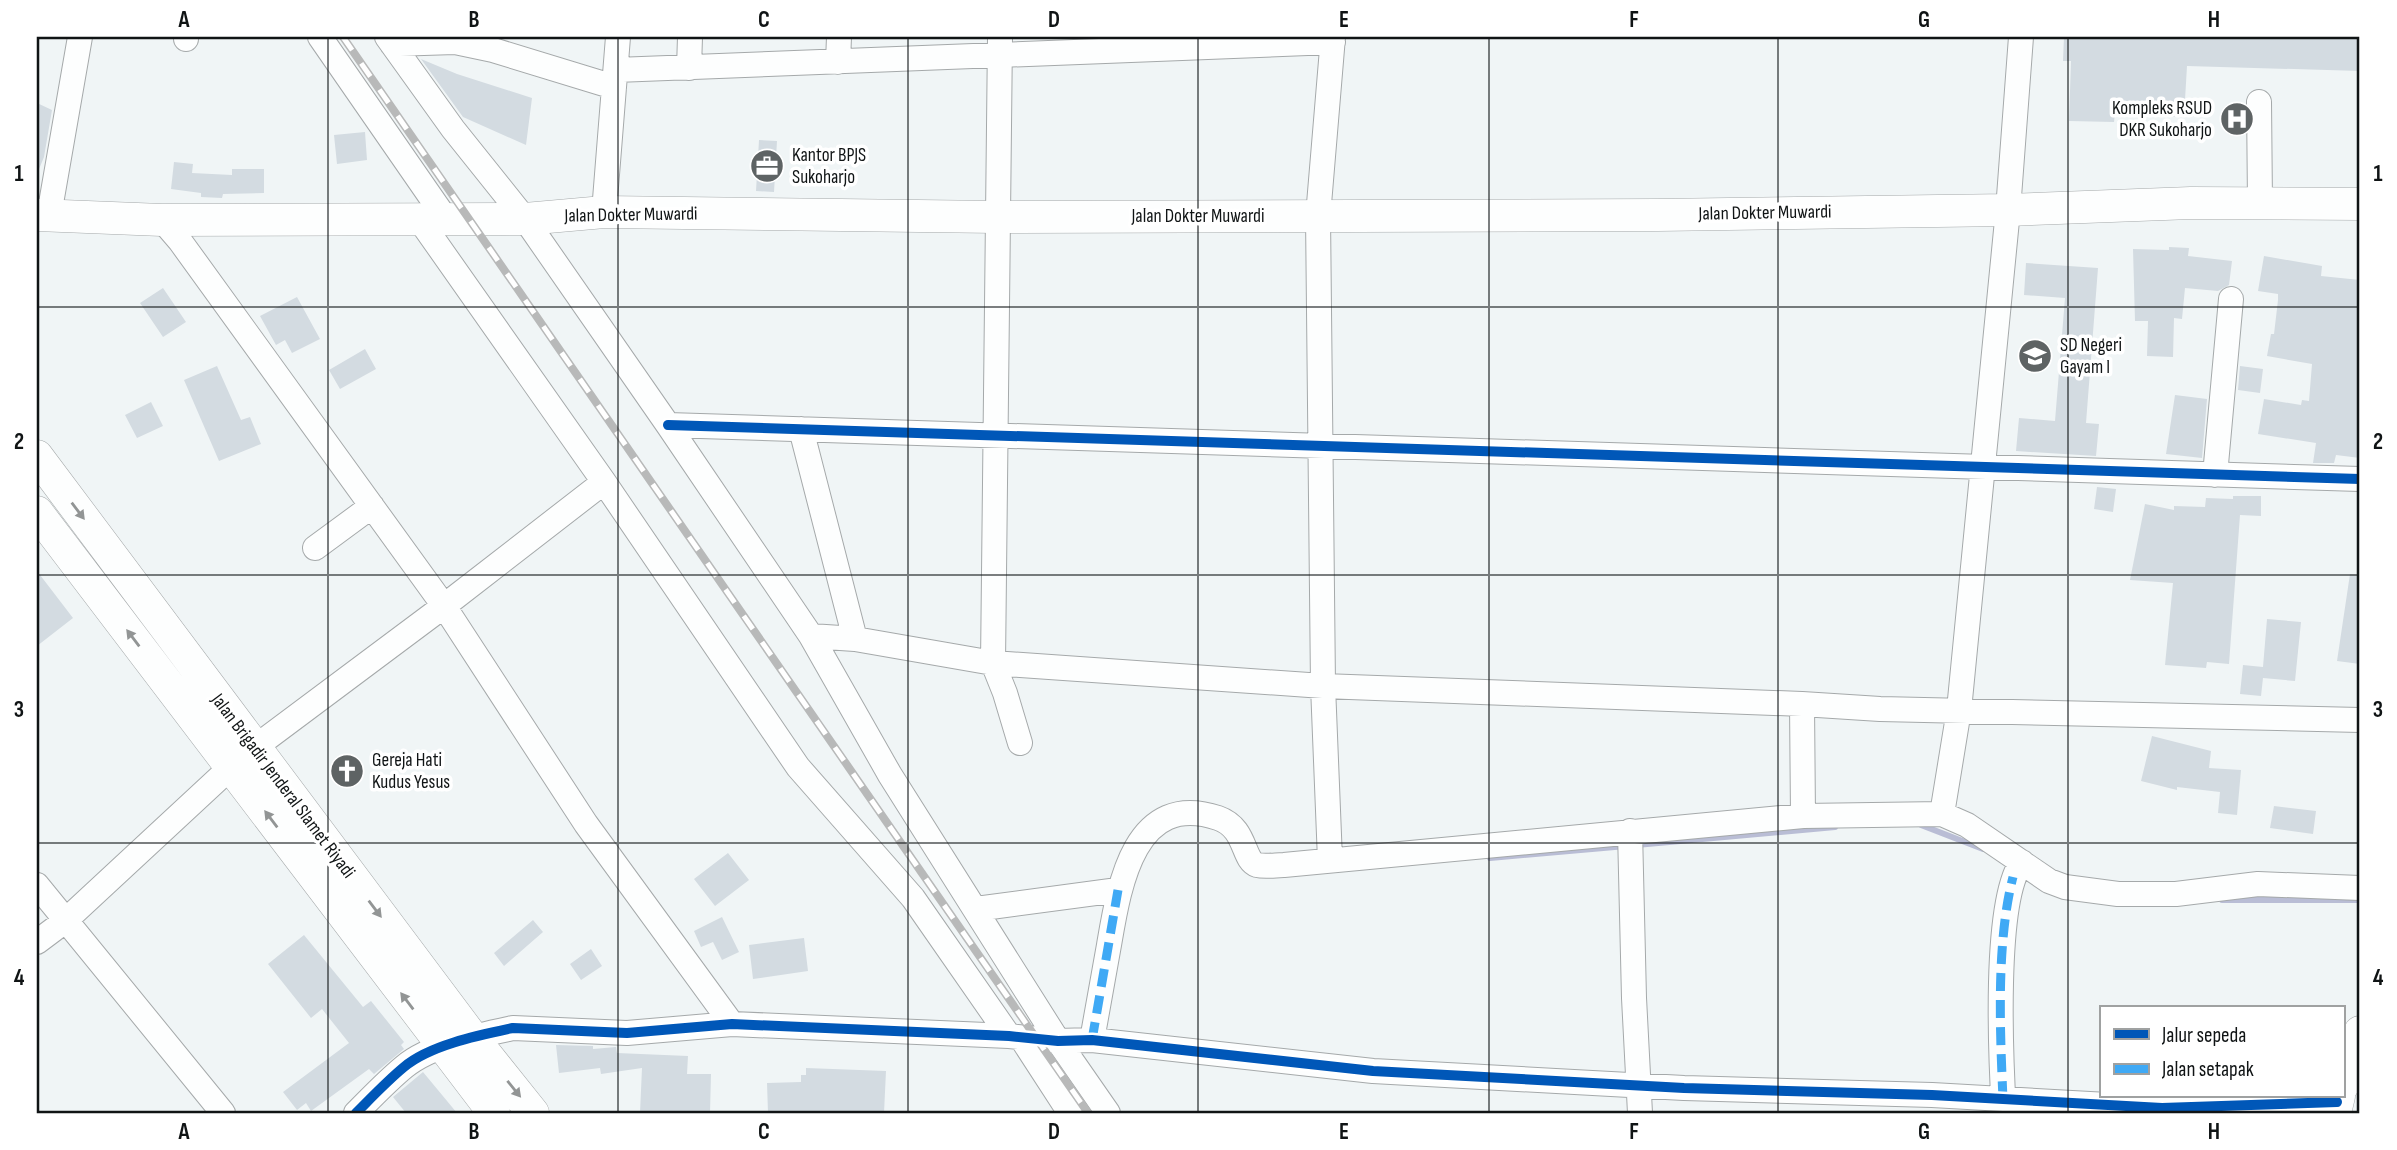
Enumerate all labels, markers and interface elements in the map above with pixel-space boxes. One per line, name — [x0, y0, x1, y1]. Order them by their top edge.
text: A — [178, 6, 191, 34]
text: B — [469, 6, 480, 34]
text: C — [758, 6, 770, 34]
text: D — [1048, 6, 1060, 34]
text: E — [1339, 6, 1349, 34]
text: F — [1629, 6, 1639, 34]
text: G — [1918, 6, 1930, 34]
text: H — [2208, 6, 2220, 34]
place label: Kompleks RSUD DKR Sukoharjo — [2112, 97, 2212, 142]
hospital icon: Kompleks RSUD DKR Sukoharjo — [2218, 100, 2256, 138]
place label: Kantor BPJS Sukoharjo — [792, 144, 866, 189]
office icon: Kantor BPJS Sukoharjo — [748, 147, 786, 185]
text: 1 — [14, 160, 24, 188]
text: 1 — [2373, 160, 2383, 188]
street label: Jalan Dokter Muwardi — [1697, 200, 1832, 226]
street label: Jalan Dokter Muwardi — [563, 202, 698, 228]
street label: Jalan Dokter Muwardi — [1130, 205, 1265, 228]
place label: SD Negeri Gayam I — [2060, 334, 2122, 379]
school or university icon: SD Negeri Gayam I — [2016, 337, 2054, 375]
text: 2 — [14, 428, 24, 456]
text: 2 — [2373, 428, 2383, 456]
one-way arrow — [70, 502, 84, 520]
one-way arrow — [126, 629, 140, 647]
street label: Jalan Brigadir Jenderal Slamet Riyadi — [205, 688, 360, 883]
text: 3 — [14, 696, 24, 724]
text: 3 — [2373, 696, 2383, 724]
place label: Gereja Hati Kudus Yesus — [372, 749, 450, 794]
church icon: Gereja Hati Kudus Yesus — [328, 752, 366, 790]
one-way arrow — [264, 810, 278, 828]
one-way arrow — [368, 900, 382, 918]
text: 4 — [14, 964, 25, 992]
text: 4 — [2373, 964, 2384, 992]
one-way arrow — [401, 992, 415, 1010]
legend — [2100, 1006, 2344, 1098]
text: Jalur sepeda — [2161, 1023, 2246, 1048]
text: Jalan setapak — [2161, 1057, 2254, 1082]
one-way arrow — [506, 1081, 521, 1098]
text: A — [178, 1118, 191, 1146]
text: B — [469, 1118, 480, 1146]
text: C — [758, 1118, 770, 1146]
text: D — [1048, 1118, 1060, 1146]
text: E — [1339, 1118, 1349, 1146]
text: F — [1629, 1118, 1639, 1146]
text: G — [1918, 1118, 1930, 1146]
text: H — [2208, 1118, 2220, 1146]

